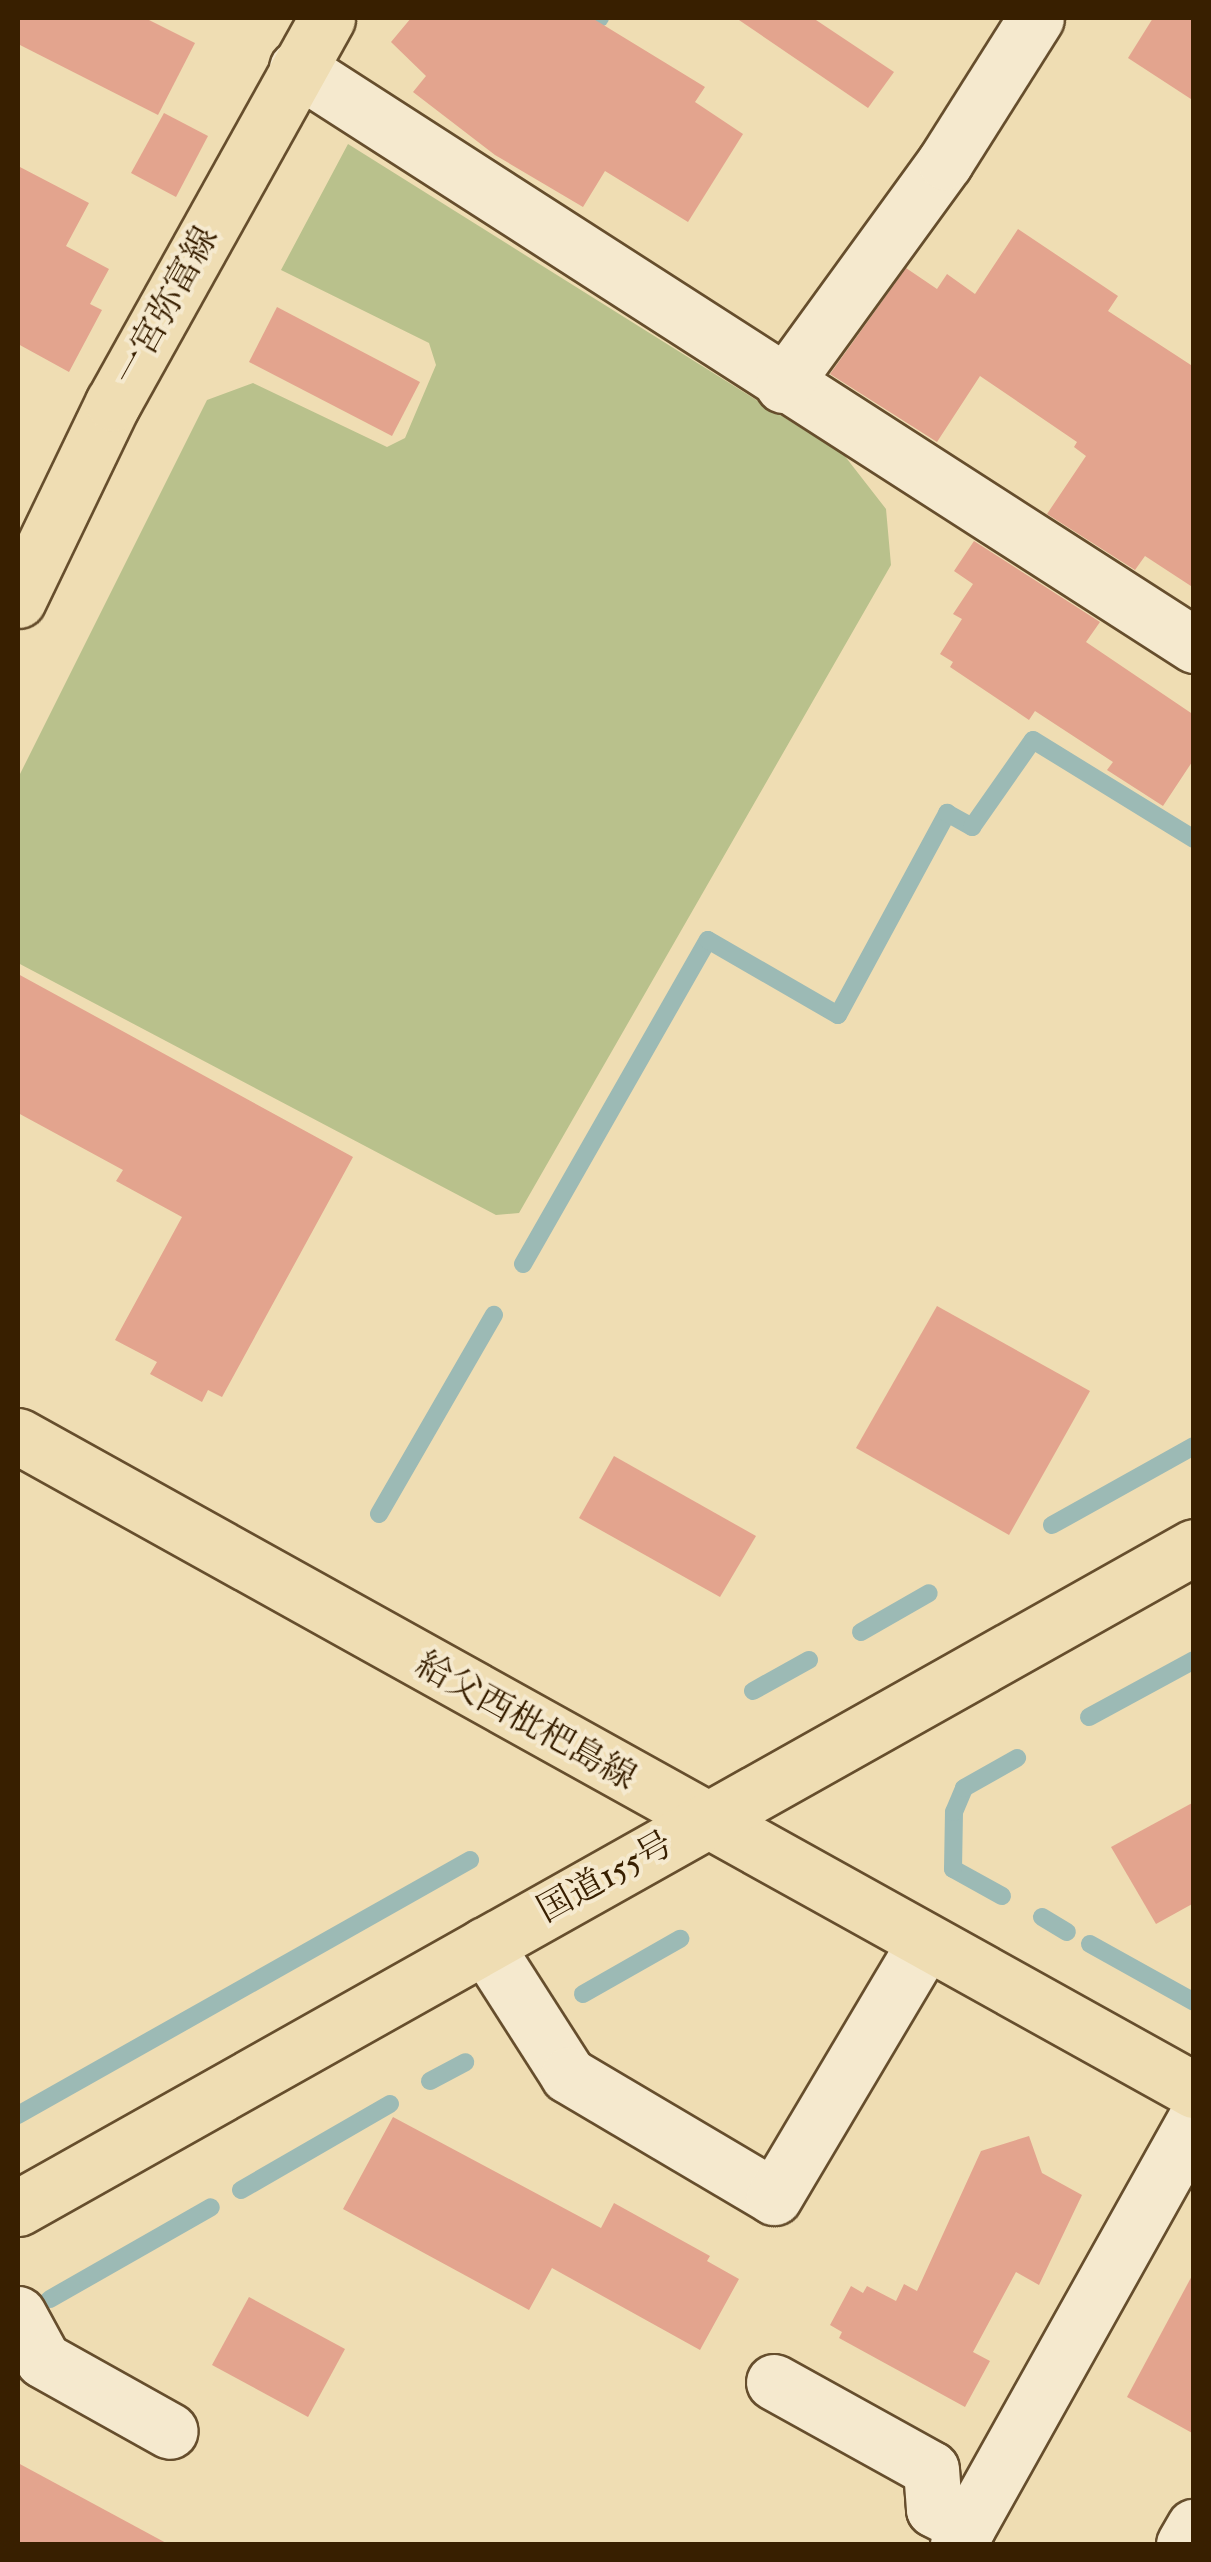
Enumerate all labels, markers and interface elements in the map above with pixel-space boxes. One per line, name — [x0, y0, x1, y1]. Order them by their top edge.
street label: 一宮弥富線 — [105, 219, 227, 393]
street label: 給父西枇杷島線 — [409, 1643, 643, 1799]
street label: 国道155号 — [530, 1823, 680, 1931]

